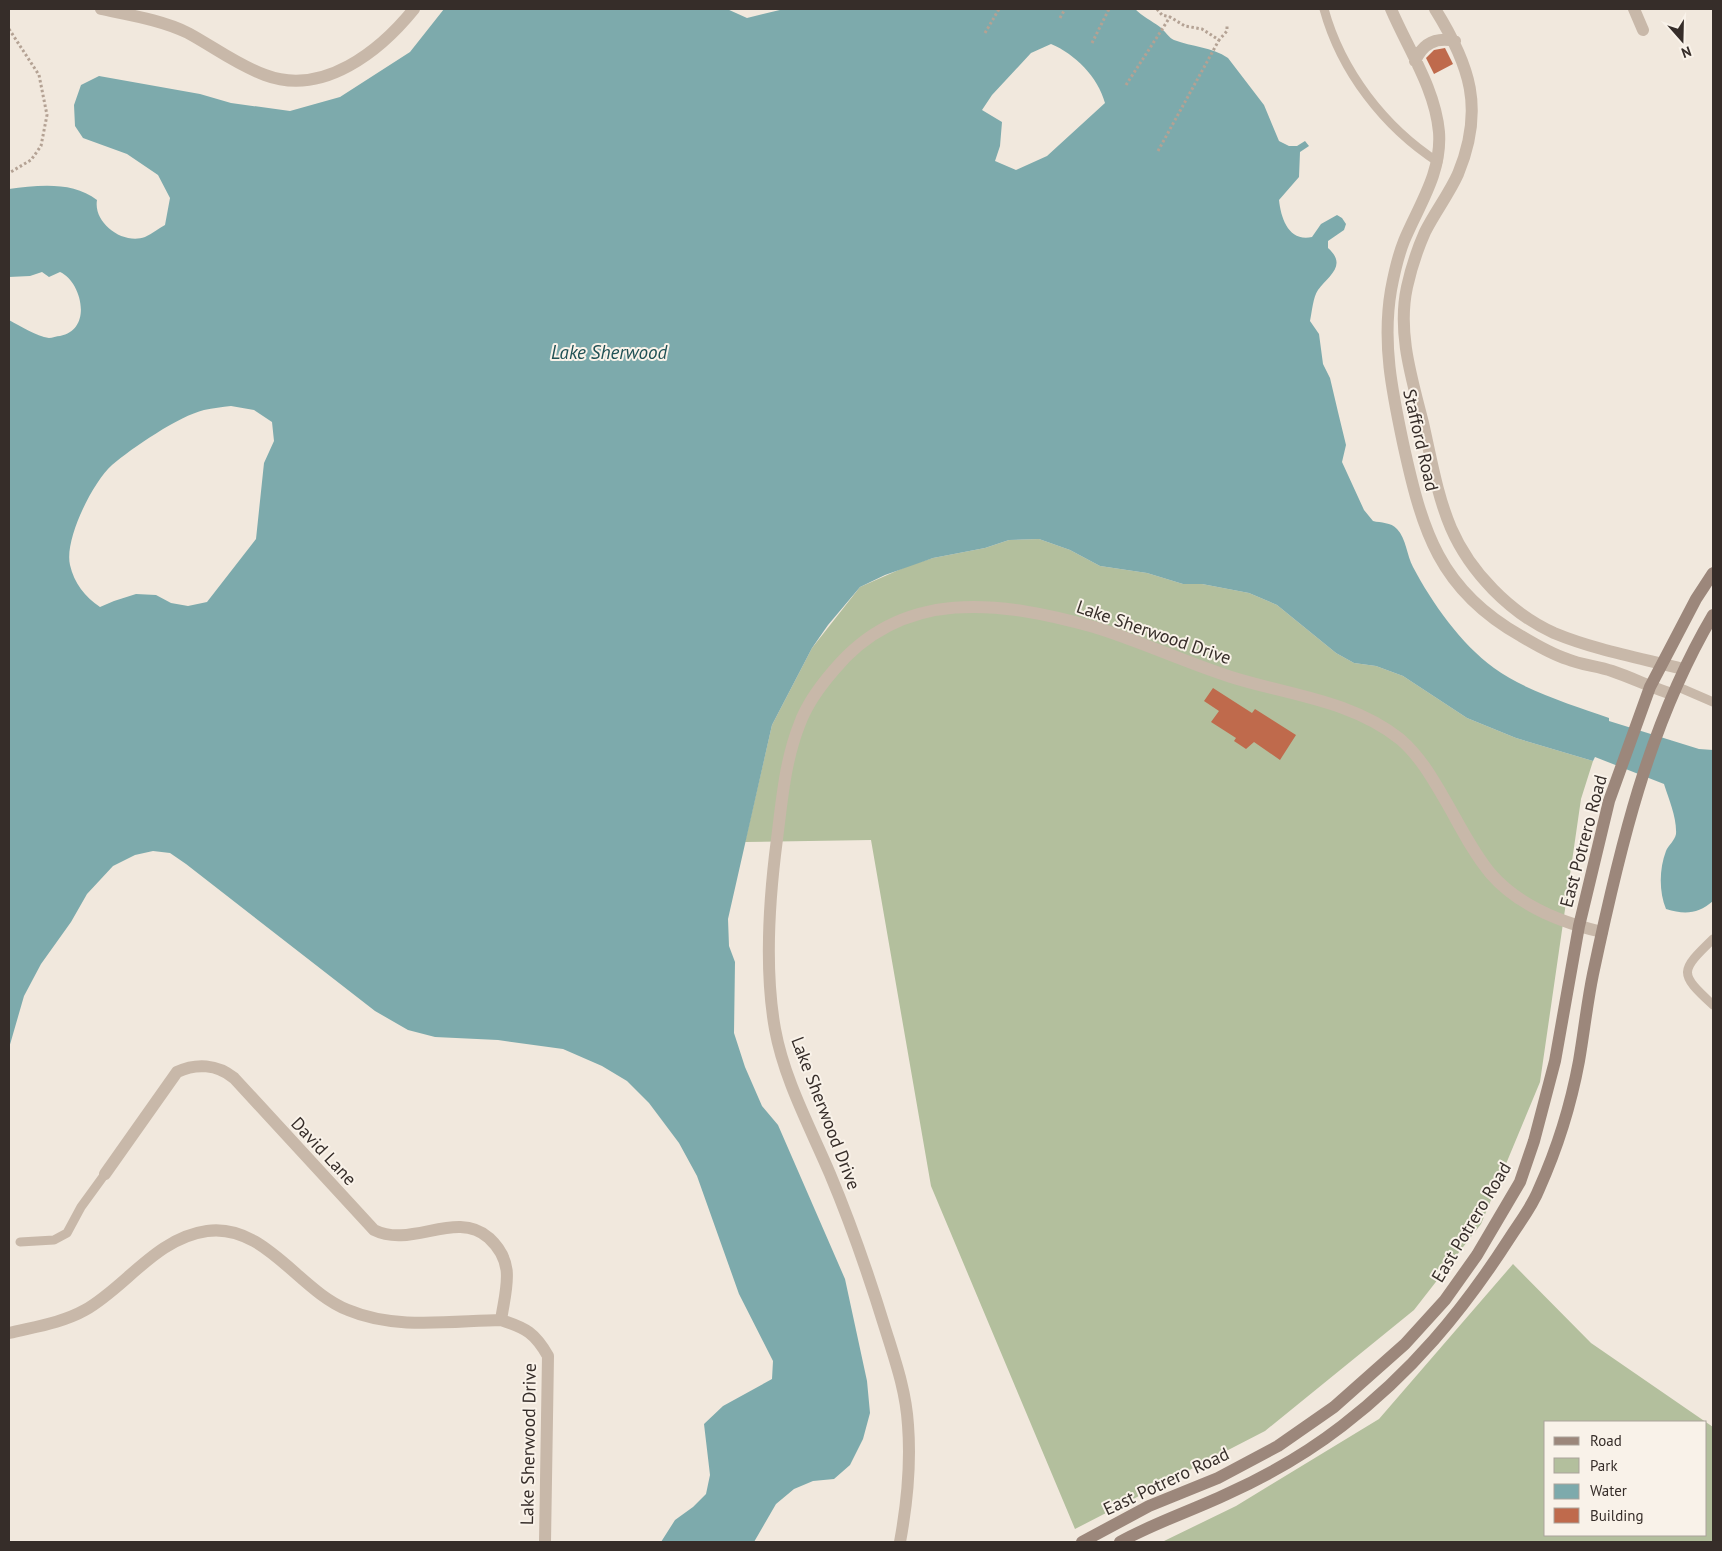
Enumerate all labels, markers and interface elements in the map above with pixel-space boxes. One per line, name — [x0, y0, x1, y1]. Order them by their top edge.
north arrow — [1657, 15, 1707, 65]
text: N — [1679, 42, 1694, 62]
water label: Lake Sherwood — [551, 340, 668, 364]
street label: Stafford Road — [1398, 387, 1444, 493]
street label: Lake Sherwood Drive — [1074, 595, 1234, 669]
street label: East Potrero Road — [1554, 772, 1612, 910]
street label: Lake Sherwood Drive — [786, 1033, 866, 1193]
street label: David Lane — [286, 1112, 362, 1190]
street label: East Potrero Road — [1426, 1158, 1516, 1286]
street label: Lake Sherwood Drive — [515, 1363, 541, 1525]
legend — [1544, 1421, 1707, 1536]
text: Road — [1590, 1431, 1622, 1450]
street label: East Potrero Road — [1099, 1442, 1233, 1520]
text: Park — [1590, 1456, 1618, 1475]
text: Water — [1590, 1481, 1627, 1500]
text: Building — [1590, 1506, 1644, 1525]

